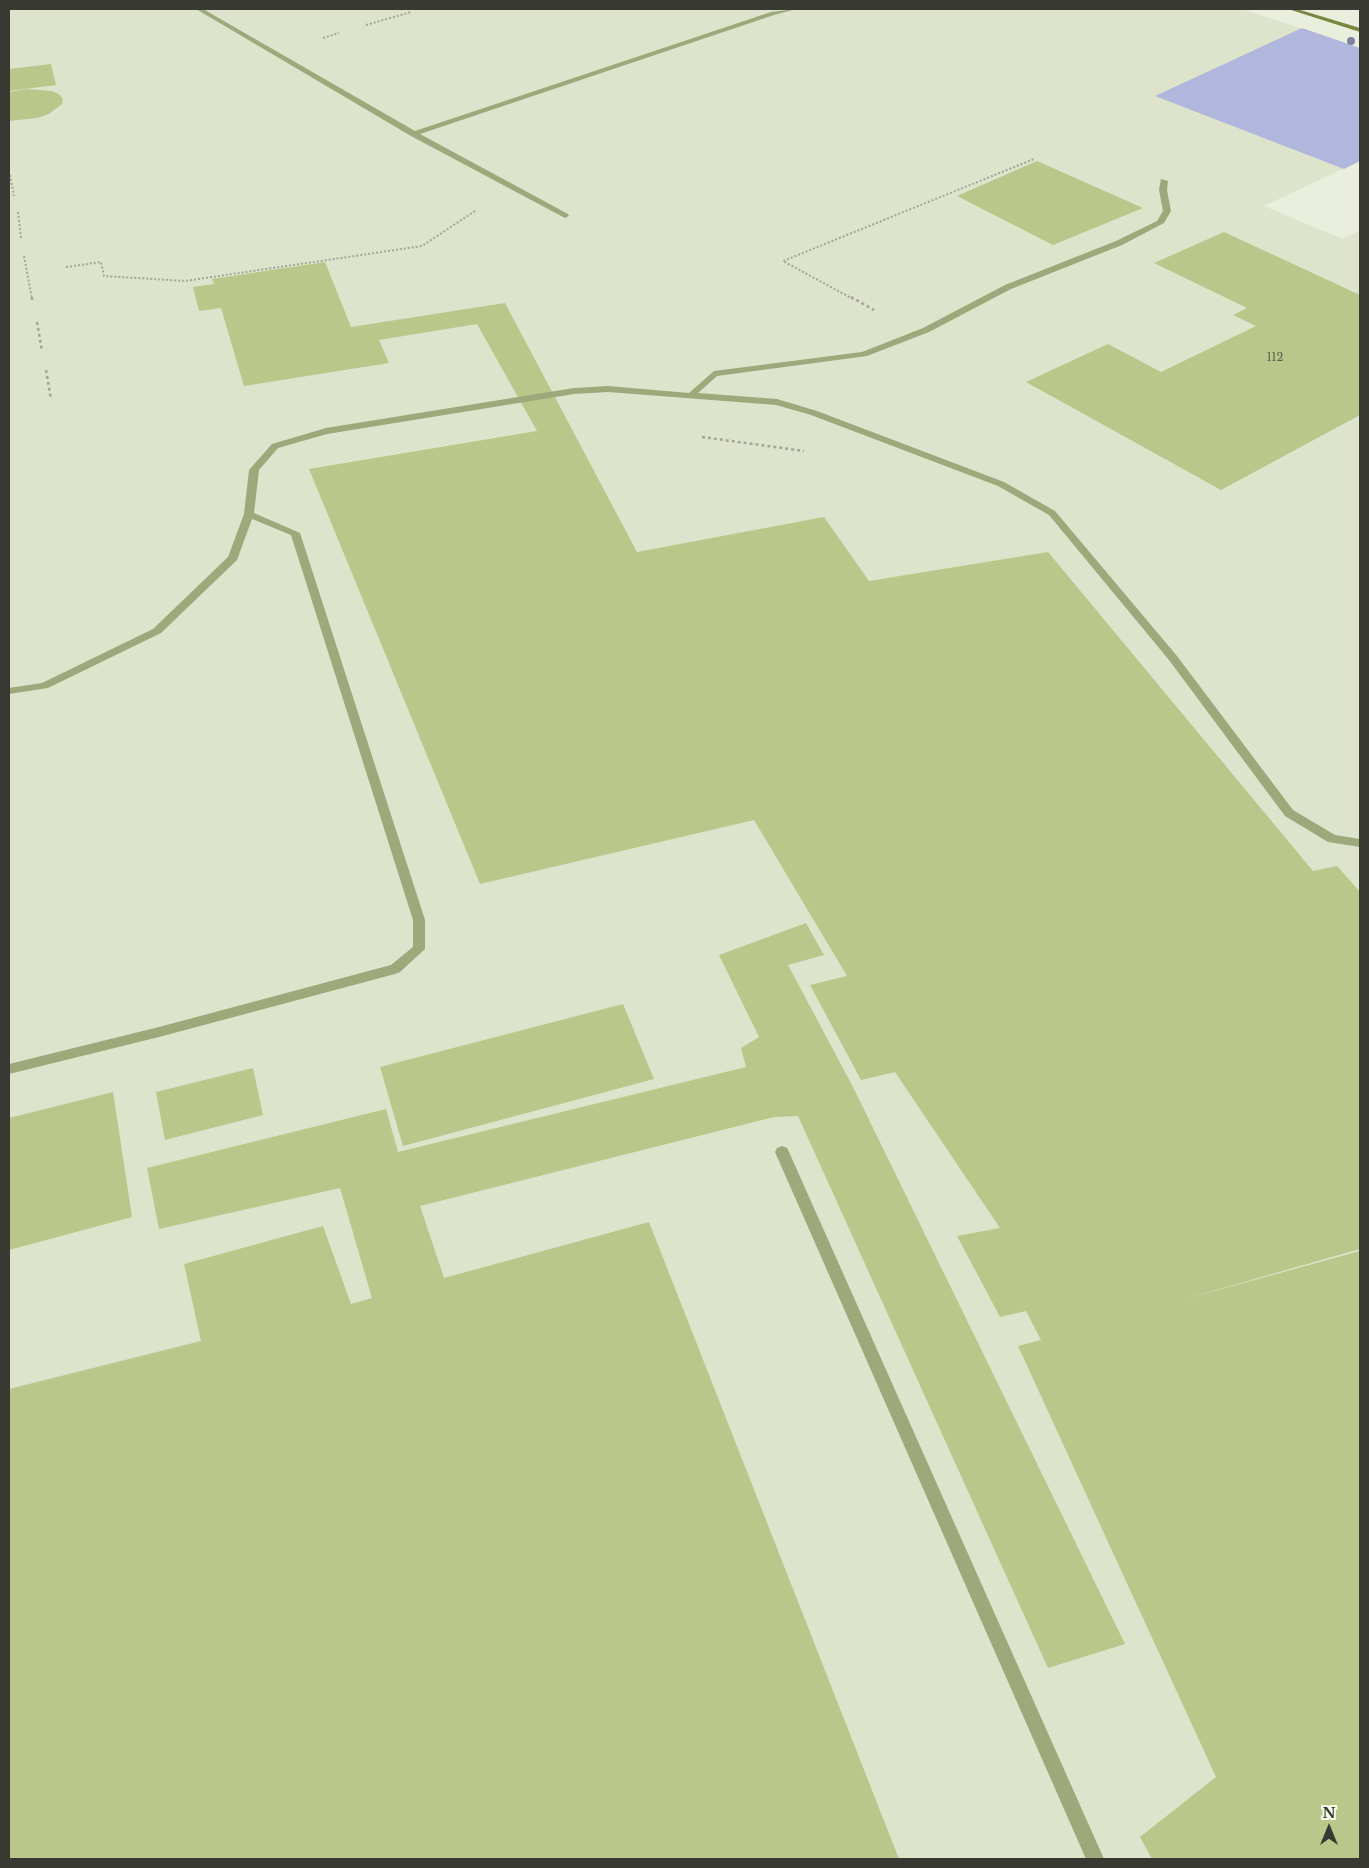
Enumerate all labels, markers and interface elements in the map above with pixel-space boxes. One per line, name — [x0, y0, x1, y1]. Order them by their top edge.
house number: 112 — [1267, 351, 1283, 365]
north arrow — [1304, 1803, 1354, 1853]
text: N — [1322, 1804, 1336, 1822]

